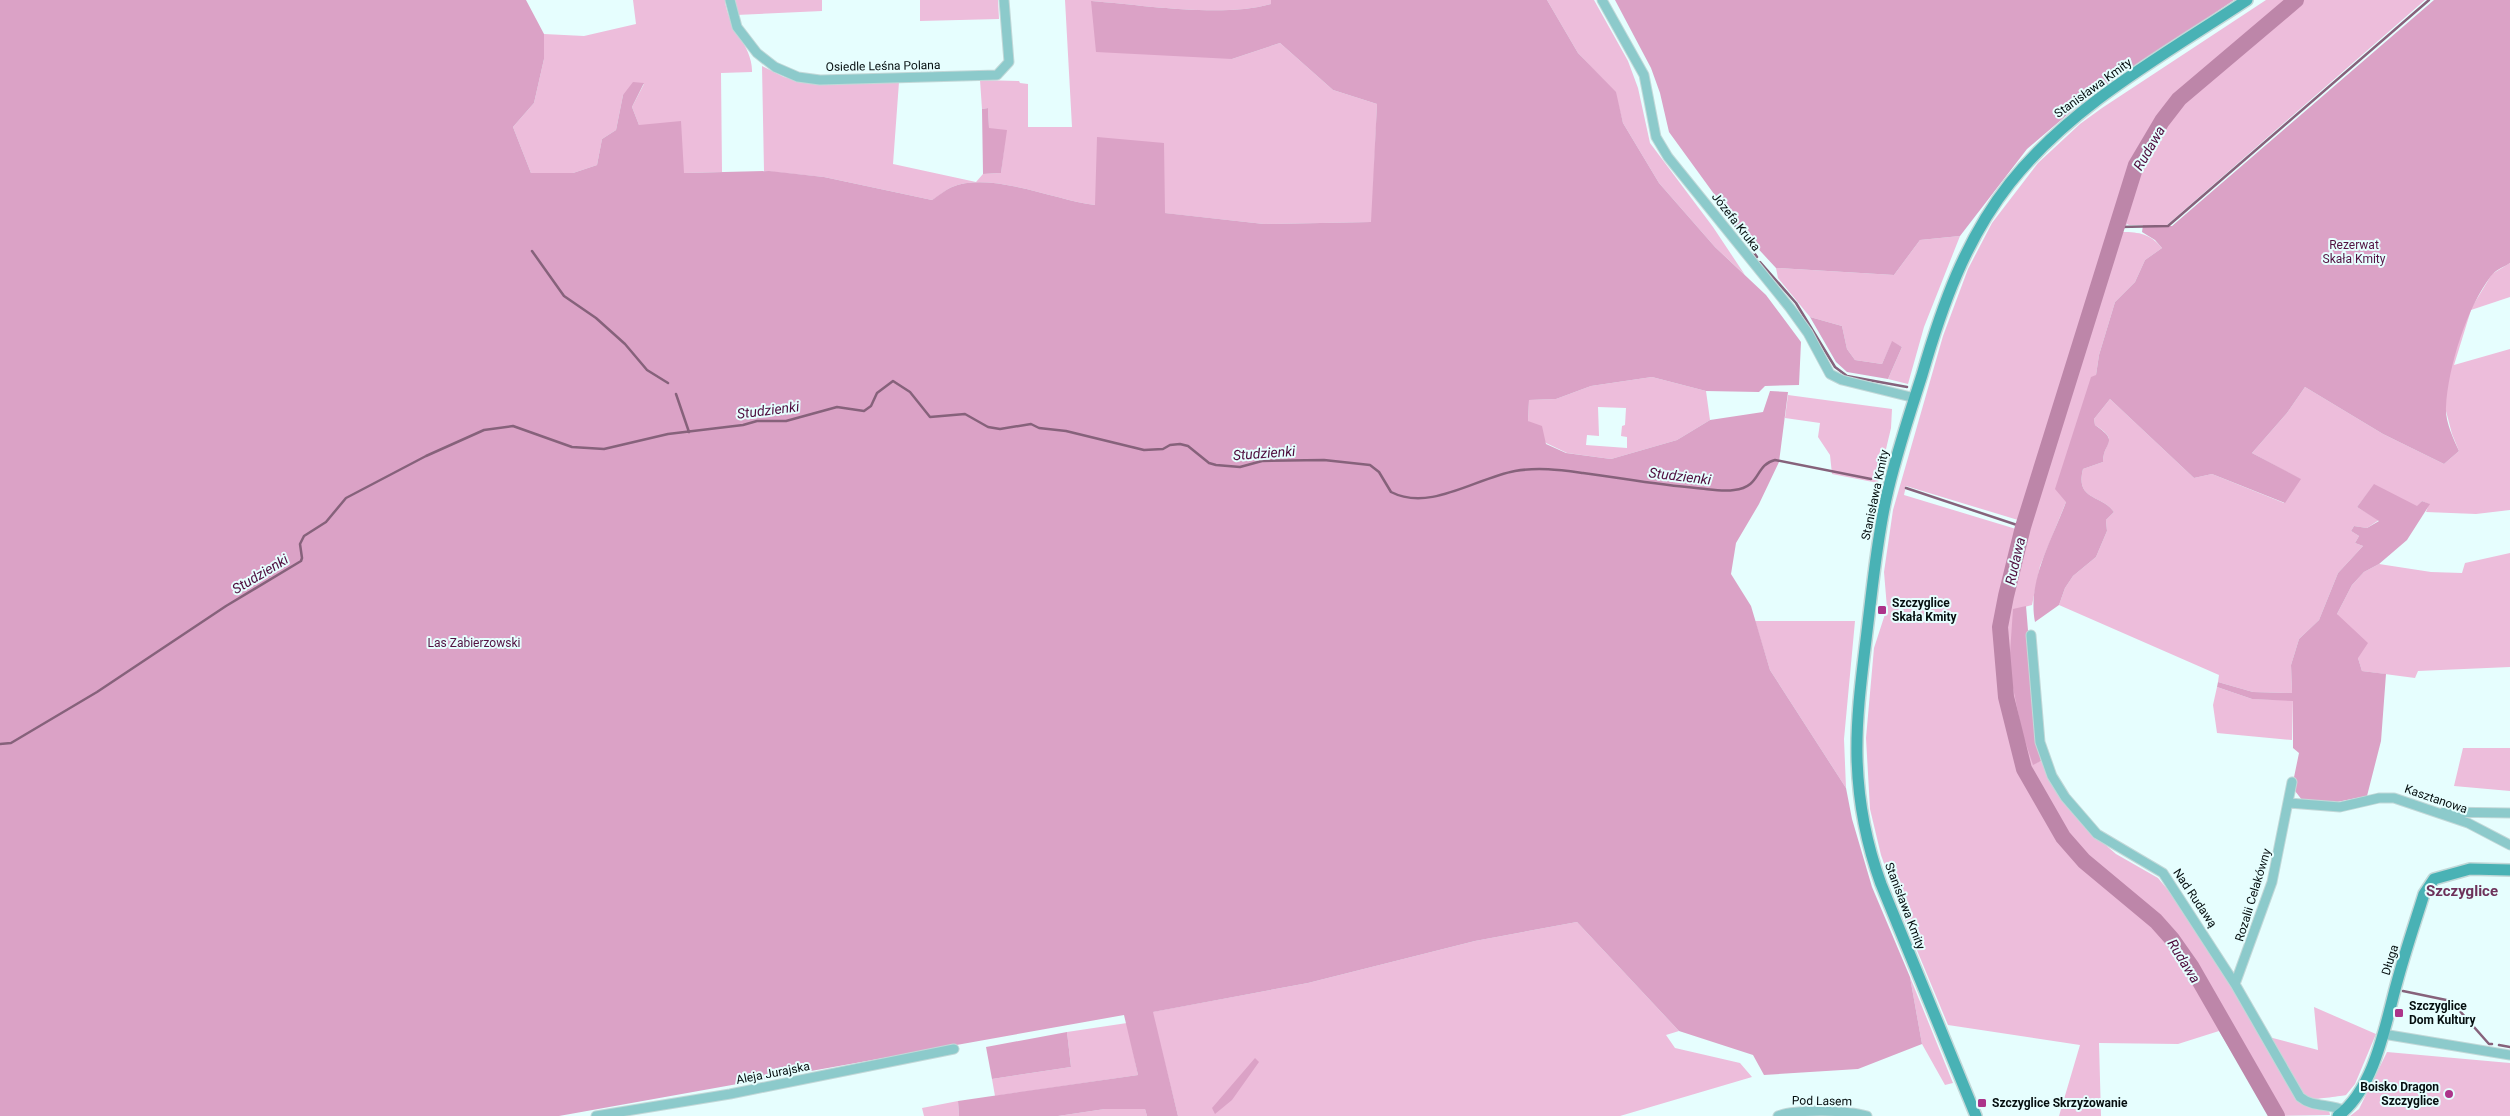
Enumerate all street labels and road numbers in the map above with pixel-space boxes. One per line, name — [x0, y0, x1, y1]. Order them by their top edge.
street label: Stanisława Kmity — [2052, 55, 2135, 121]
street label: Osiedle Leśna Polana — [825, 58, 941, 74]
street label: Józefa Kruka — [1709, 190, 1763, 254]
street label: Stanisława Kmity — [1859, 448, 1891, 541]
street label: Kasztanowa — [2403, 782, 2469, 816]
street label: Rozalii Celakówny — [2232, 847, 2274, 943]
street label: Stanisława Kmity — [1882, 861, 1928, 952]
street label: Nad Rudawą — [2170, 866, 2220, 930]
street label: Długa — [2379, 943, 2401, 977]
street label: Aleja Jurajska — [735, 1059, 811, 1087]
street label: Pod Lasem — [1792, 1093, 1852, 1109]

